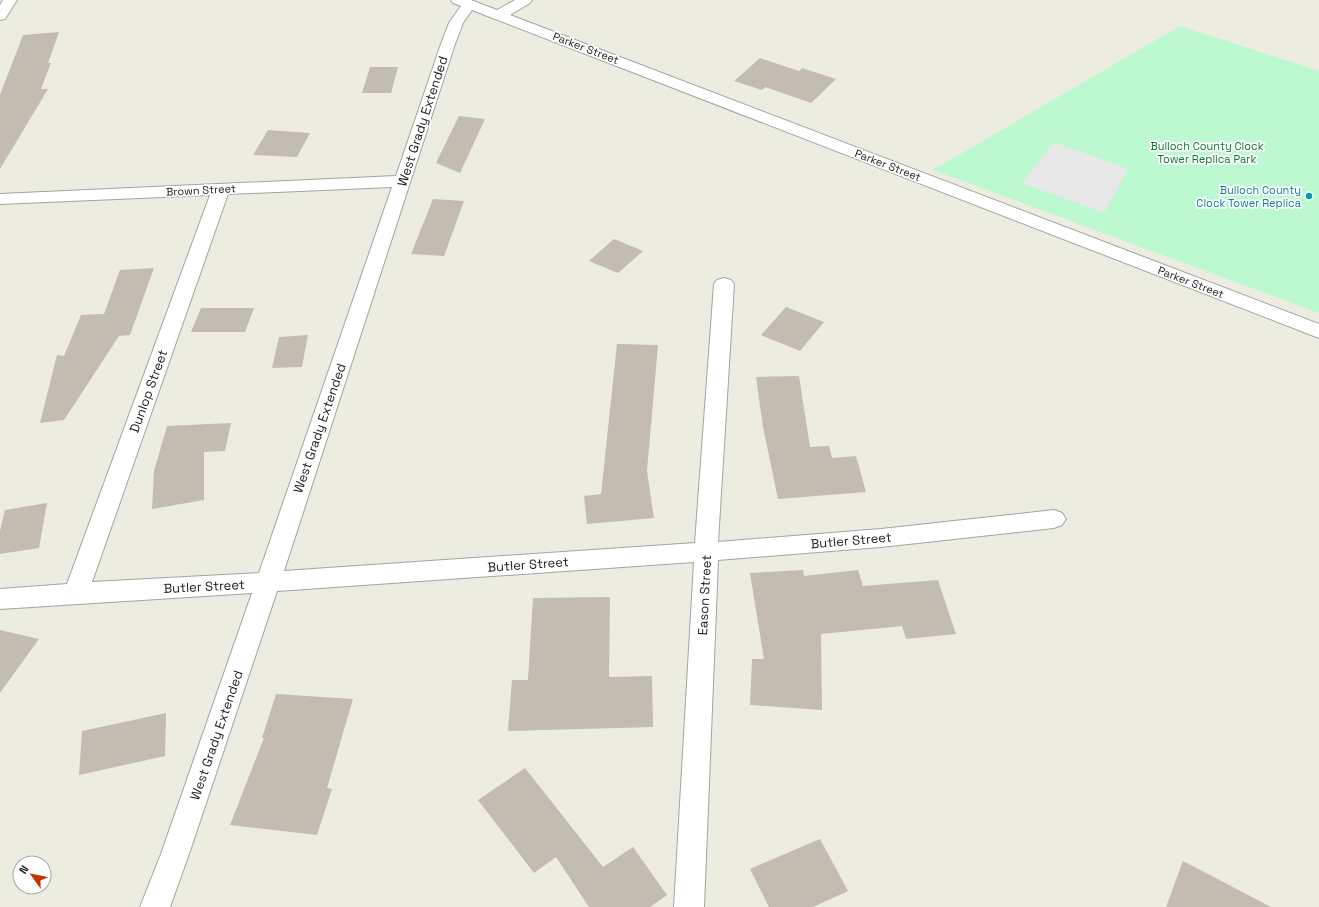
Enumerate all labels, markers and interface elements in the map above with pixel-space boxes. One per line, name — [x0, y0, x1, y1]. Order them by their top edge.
street label: Parker Street — [551, 29, 621, 67]
street label: West Grady Extended — [393, 54, 452, 188]
park label: Bulloch County Clock Tower Replica Park — [1150, 139, 1264, 166]
street label: Parker Street — [853, 146, 923, 184]
street label: Brown Street — [166, 181, 236, 199]
place label: Bulloch County Clock Tower Replica — [1196, 183, 1302, 210]
marker: Bulloch County Clock Tower Replica — [1304, 191, 1314, 201]
street label: Parker Street — [1156, 263, 1226, 301]
street label: Dunlop Street — [126, 347, 171, 435]
street label: West Grady Extended — [289, 361, 350, 495]
street label: Butler Street — [810, 528, 892, 553]
street label: Butler Street — [487, 553, 569, 576]
street label: Eason Street — [694, 554, 715, 636]
street label: Butler Street — [163, 576, 245, 597]
street label: West Grady Extended — [186, 668, 247, 802]
north arrow — [12, 855, 52, 895]
text: N — [16, 863, 31, 876]

